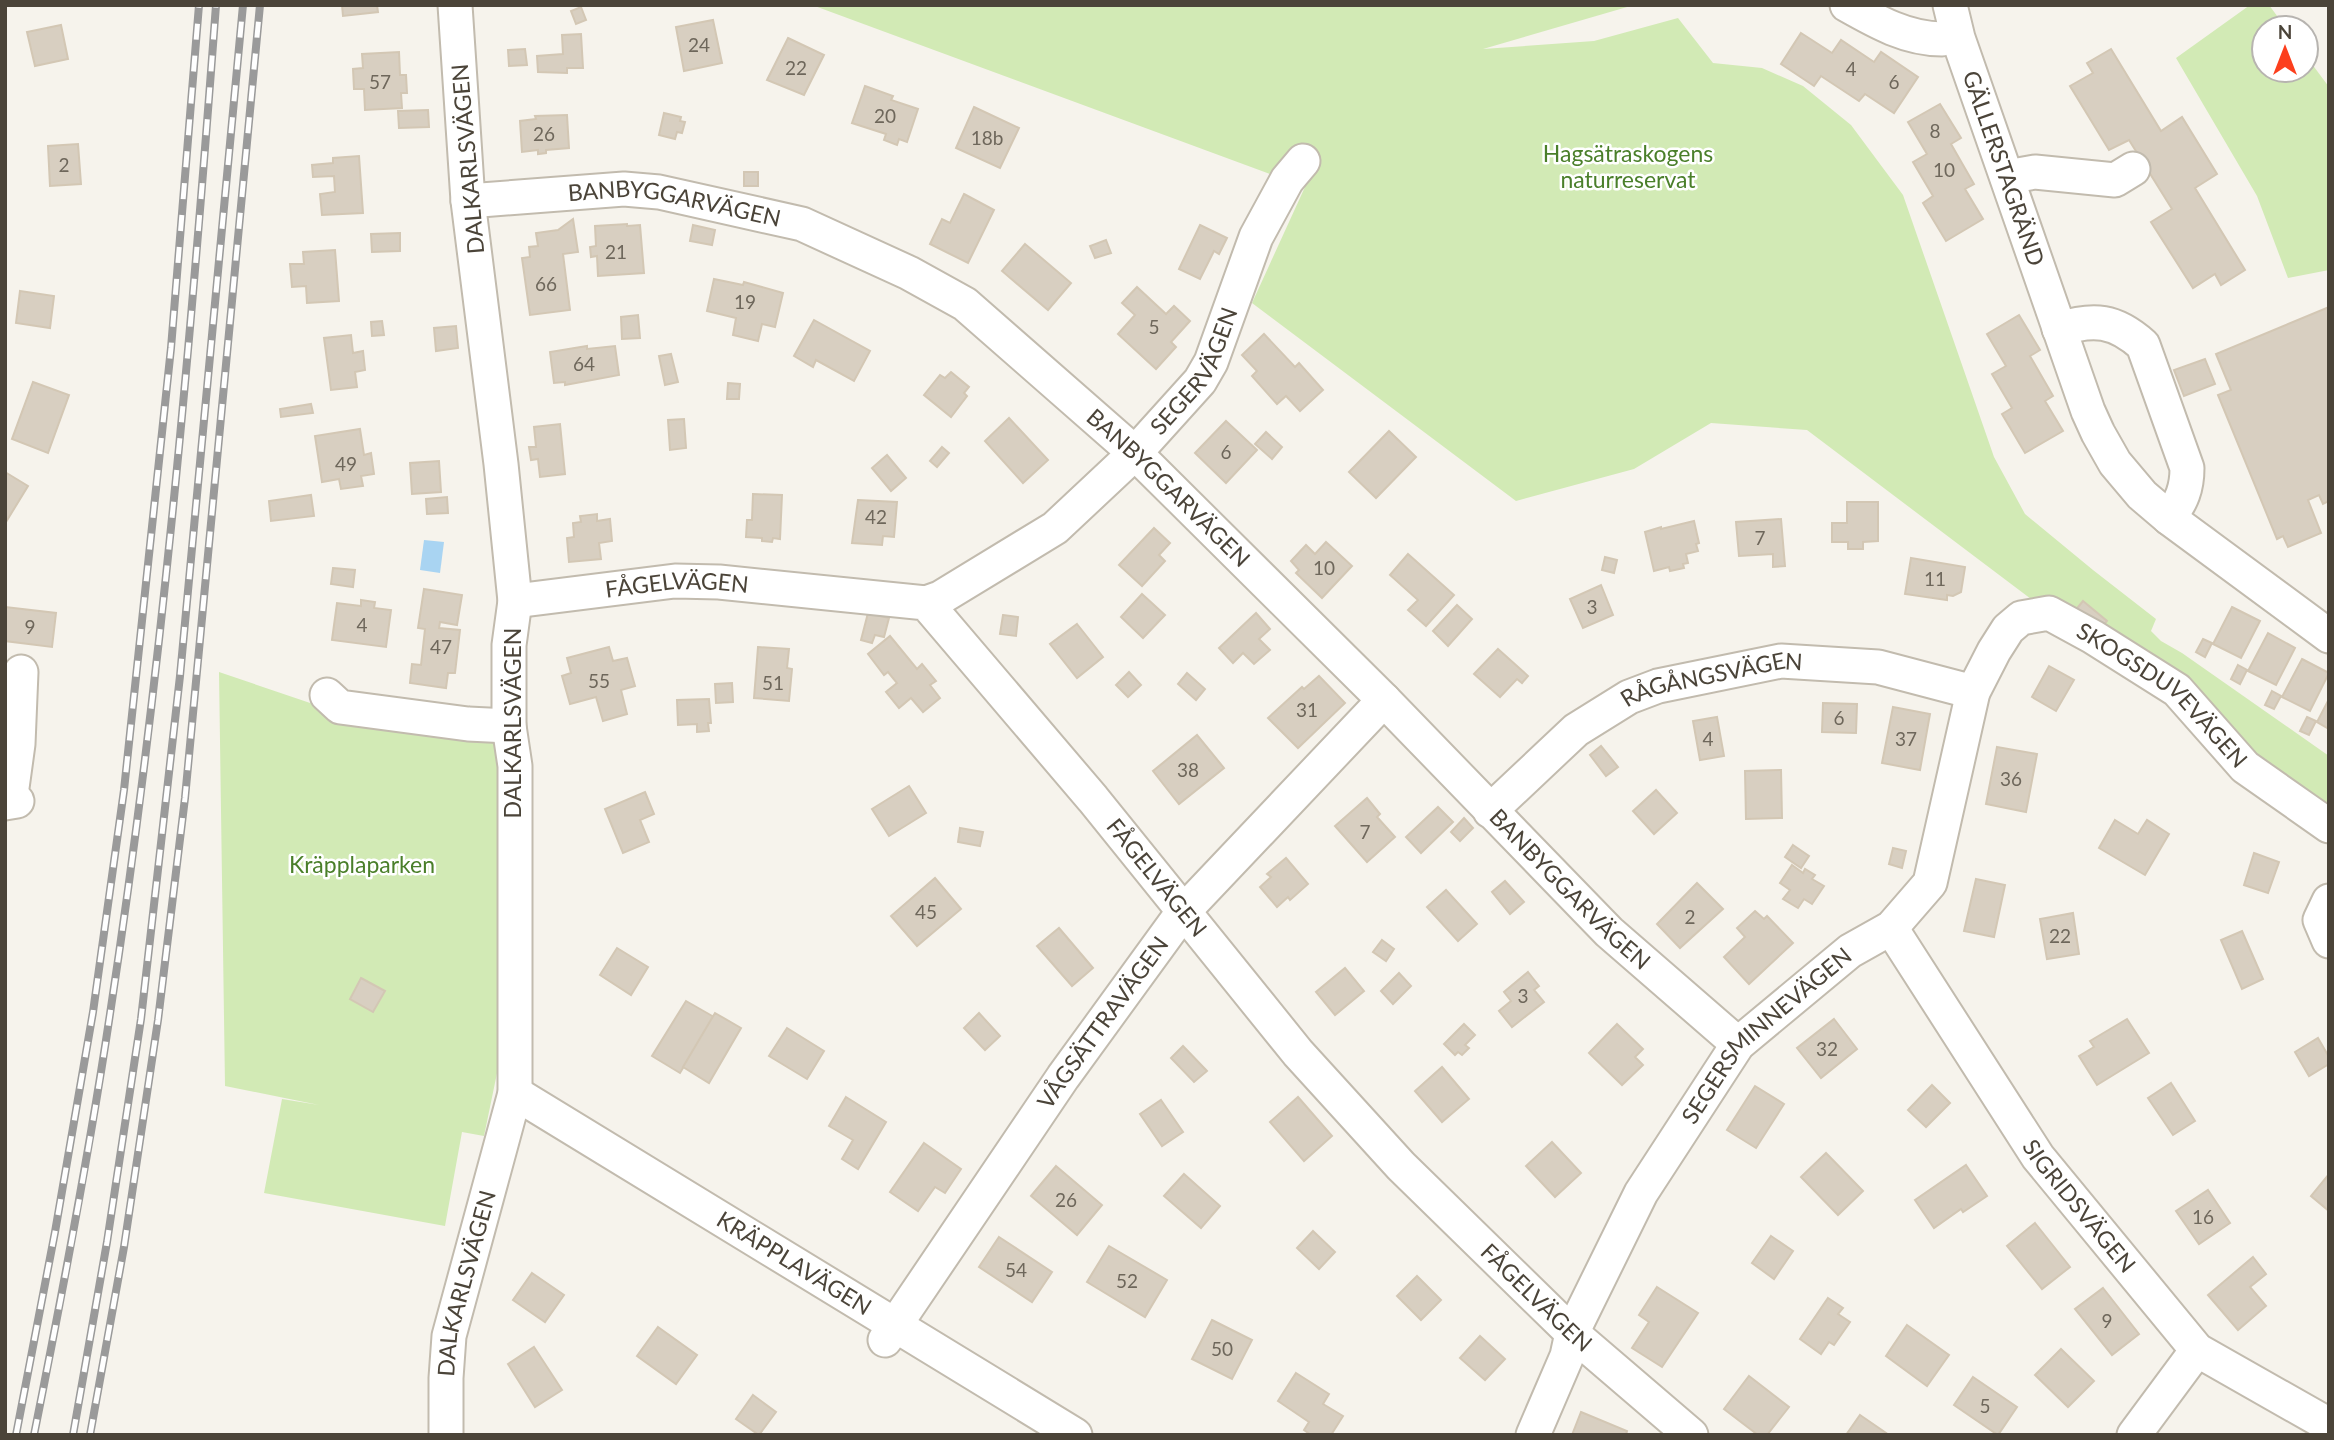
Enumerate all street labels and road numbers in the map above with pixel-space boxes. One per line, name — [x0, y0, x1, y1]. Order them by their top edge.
street label: DALKARLSVÄGEN — [445, 63, 489, 255]
street label: GÄLLERSTAGRÄND — [1957, 67, 2051, 269]
street label: BANBYGGARVÄGEN — [567, 174, 784, 232]
street label: SEGERVÄGEN — [1144, 303, 1243, 440]
street label: BANBYGGARVÄGEN — [1081, 402, 1256, 572]
street label: FÅGELVÄGEN — [603, 566, 750, 603]
street label: SKOGSDUVEVÄGEN — [2072, 616, 2254, 773]
street label: DALKARLSVÄGEN — [498, 628, 526, 818]
street label: RÅGÅNGSVÄGEN — [1615, 645, 1804, 712]
street label: BANBYGGARVÄGEN — [1484, 803, 1657, 975]
street label: FÅGELVÄGEN — [1101, 812, 1213, 942]
street label: VÅGSÄTTRAVÄGEN — [1031, 931, 1174, 1114]
street label: SEGERSMINNEVÄGEN — [1675, 941, 1857, 1128]
street label: SIGRIDSVÄGEN — [2017, 1134, 2142, 1278]
street label: DALKARLSVÄGEN — [431, 1187, 501, 1377]
street label: KRÄPPLAVÄGEN — [712, 1205, 877, 1320]
street label: FÅGELVÄGEN — [1476, 1237, 1598, 1357]

